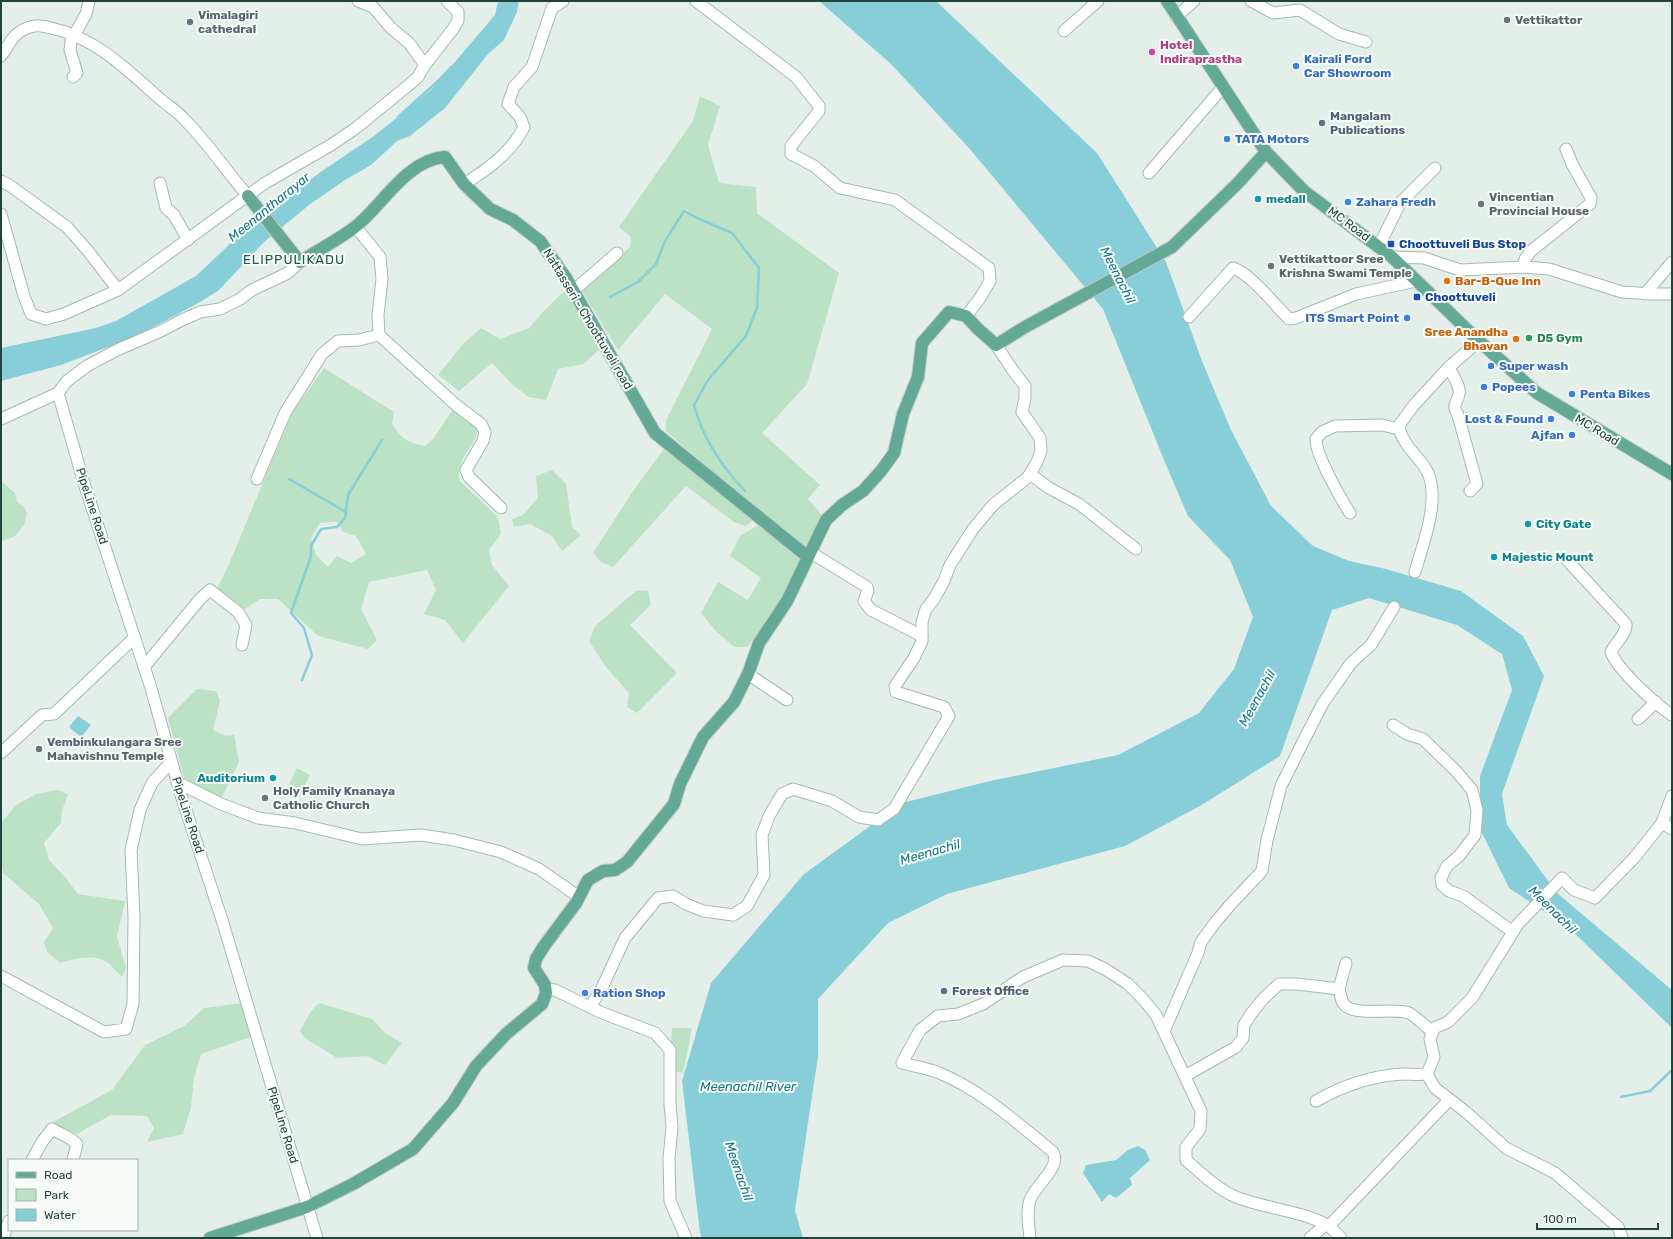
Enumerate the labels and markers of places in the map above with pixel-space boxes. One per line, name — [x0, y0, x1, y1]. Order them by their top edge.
place label: Vimalagiri cathedral — [198, 8, 258, 36]
place label: Vettikattor — [1515, 13, 1583, 27]
marker: Vettikattor — [1502, 15, 1512, 25]
marker: Vimalagiri cathedral — [185, 17, 195, 27]
place label: Hotel Indiraprastha — [1160, 38, 1242, 66]
marker: Hotel Indiraprastha — [1147, 47, 1157, 57]
place label: Kairali Ford Car Showroom — [1304, 52, 1391, 80]
marker: Kairali Ford Car Showroom — [1291, 61, 1301, 71]
place label: Mangalam Publications — [1330, 109, 1405, 137]
marker: Mangalam Publications — [1317, 118, 1327, 128]
place label: TATA Motors — [1235, 132, 1310, 146]
marker: TATA Motors — [1222, 134, 1232, 144]
place label: Vincentian Provincial House — [1489, 190, 1589, 218]
place label: medall — [1266, 192, 1306, 206]
marker: medall — [1253, 194, 1263, 204]
place label: Zahara Fredh — [1356, 195, 1436, 209]
marker: Zahara Fredh — [1343, 197, 1353, 207]
marker: Vincentian Provincial House — [1476, 199, 1486, 209]
place label: Choottuveli Bus Stop — [1399, 237, 1526, 251]
marker: Choottuveli Bus Stop — [1386, 239, 1396, 249]
place label: Vettikattoor Sree Krishna Swami Temple — [1279, 252, 1412, 280]
marker: Vettikattoor Sree Krishna Swami Temple — [1266, 261, 1276, 271]
place label: Bar-B-Que Inn — [1455, 274, 1541, 288]
marker: Bar-B-Que Inn — [1442, 276, 1452, 286]
place label: Choottuveli — [1425, 290, 1496, 304]
marker: Choottuveli — [1412, 292, 1422, 302]
place label: ITS Smart Point — [1305, 311, 1399, 325]
marker: ITS Smart Point — [1402, 313, 1412, 323]
place label: Sree Anandha Bhavan — [1425, 325, 1508, 353]
place label: D5 Gym — [1537, 331, 1583, 345]
marker: D5 Gym — [1524, 333, 1534, 343]
marker: Sree Anandha Bhavan — [1511, 334, 1521, 344]
place label: Super wash — [1499, 359, 1568, 373]
marker: Super wash — [1486, 361, 1496, 371]
place label: Popees — [1492, 380, 1536, 394]
marker: Popees — [1479, 382, 1489, 392]
place label: Penta Bikes — [1580, 387, 1651, 401]
marker: Penta Bikes — [1567, 389, 1577, 399]
place label: Lost & Found — [1465, 412, 1543, 426]
marker: Lost & Found — [1546, 414, 1556, 424]
place label: Ajfan — [1531, 428, 1564, 442]
marker: Ajfan — [1567, 430, 1577, 440]
place label: City Gate — [1536, 517, 1591, 531]
marker: City Gate — [1523, 519, 1533, 529]
place label: Majestic Mount — [1502, 550, 1594, 564]
marker: Majestic Mount — [1489, 552, 1499, 562]
place label: Vembinkulangara Sree Mahavishnu Temple — [47, 735, 182, 763]
marker: Vembinkulangara Sree Mahavishnu Temple — [34, 744, 44, 754]
place label: Auditorium — [197, 771, 265, 785]
marker: Auditorium — [268, 773, 278, 783]
place label: Holy Family Knanaya Catholic Church — [273, 784, 395, 812]
marker: Holy Family Knanaya Catholic Church — [260, 793, 270, 803]
place label: Forest Office — [952, 984, 1029, 998]
place label: Ration Shop — [593, 986, 666, 1000]
marker: Forest Office — [939, 986, 949, 996]
marker: Ration Shop — [580, 988, 590, 998]

